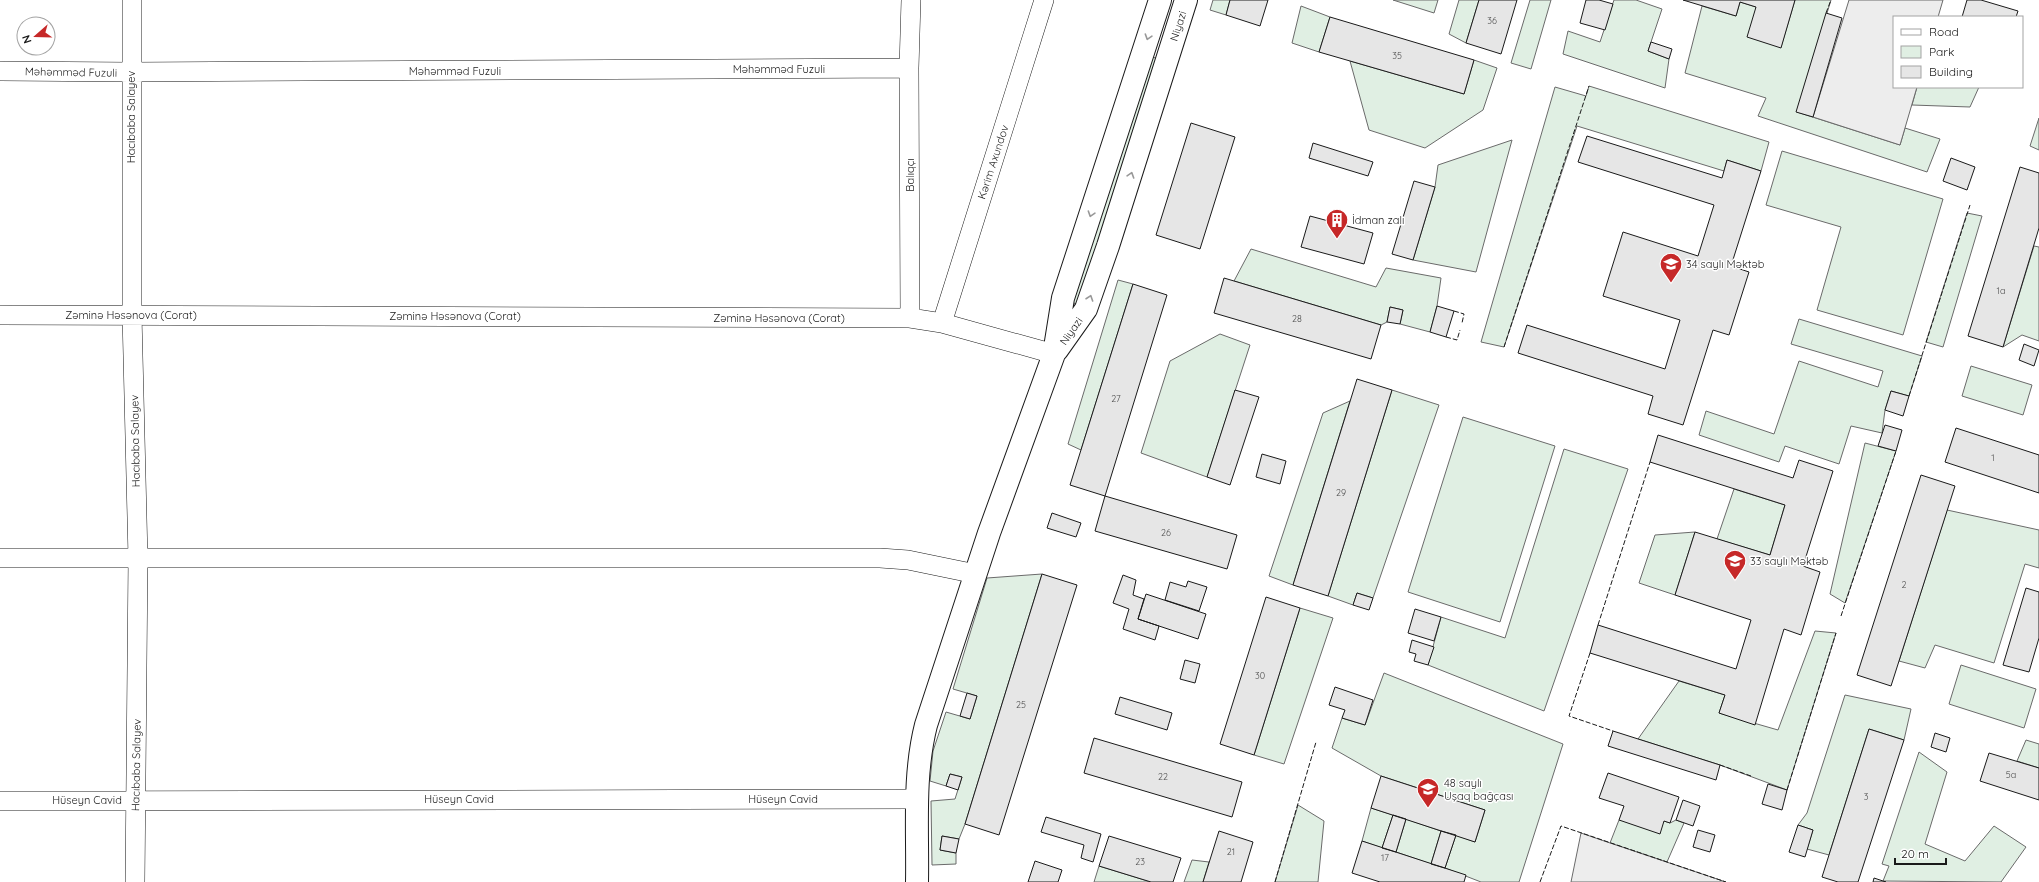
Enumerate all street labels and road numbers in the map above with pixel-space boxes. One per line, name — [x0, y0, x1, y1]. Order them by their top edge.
street label: Niyazi — [1167, 9, 1189, 43]
street label: Məhəmməd Fuzuli — [733, 62, 825, 76]
street label: Məhəmməd Fuzuli — [25, 64, 117, 80]
street label: Məhəmməd Fuzuli — [409, 64, 501, 78]
street label: Hacıbaba Salayev — [124, 71, 138, 163]
street label: Kərim Axundov — [974, 123, 1012, 201]
street label: Balıqçı — [903, 158, 917, 192]
street label: Zəminə Həsənova (Corat) — [65, 308, 197, 322]
street label: Zəminə Həsənova (Corat) — [389, 309, 521, 323]
street label: Zəminə Həsənova (Corat) — [713, 311, 845, 325]
street label: Niyazi — [1056, 314, 1086, 348]
street label: Hacıbaba Salayev — [127, 394, 143, 487]
street label: Hacıbaba Salayev — [128, 718, 144, 811]
street label: Hüseyn Cavid — [424, 792, 494, 806]
street label: Hüseyn Cavid — [748, 792, 818, 806]
street label: Hüseyn Cavid — [52, 793, 122, 807]

